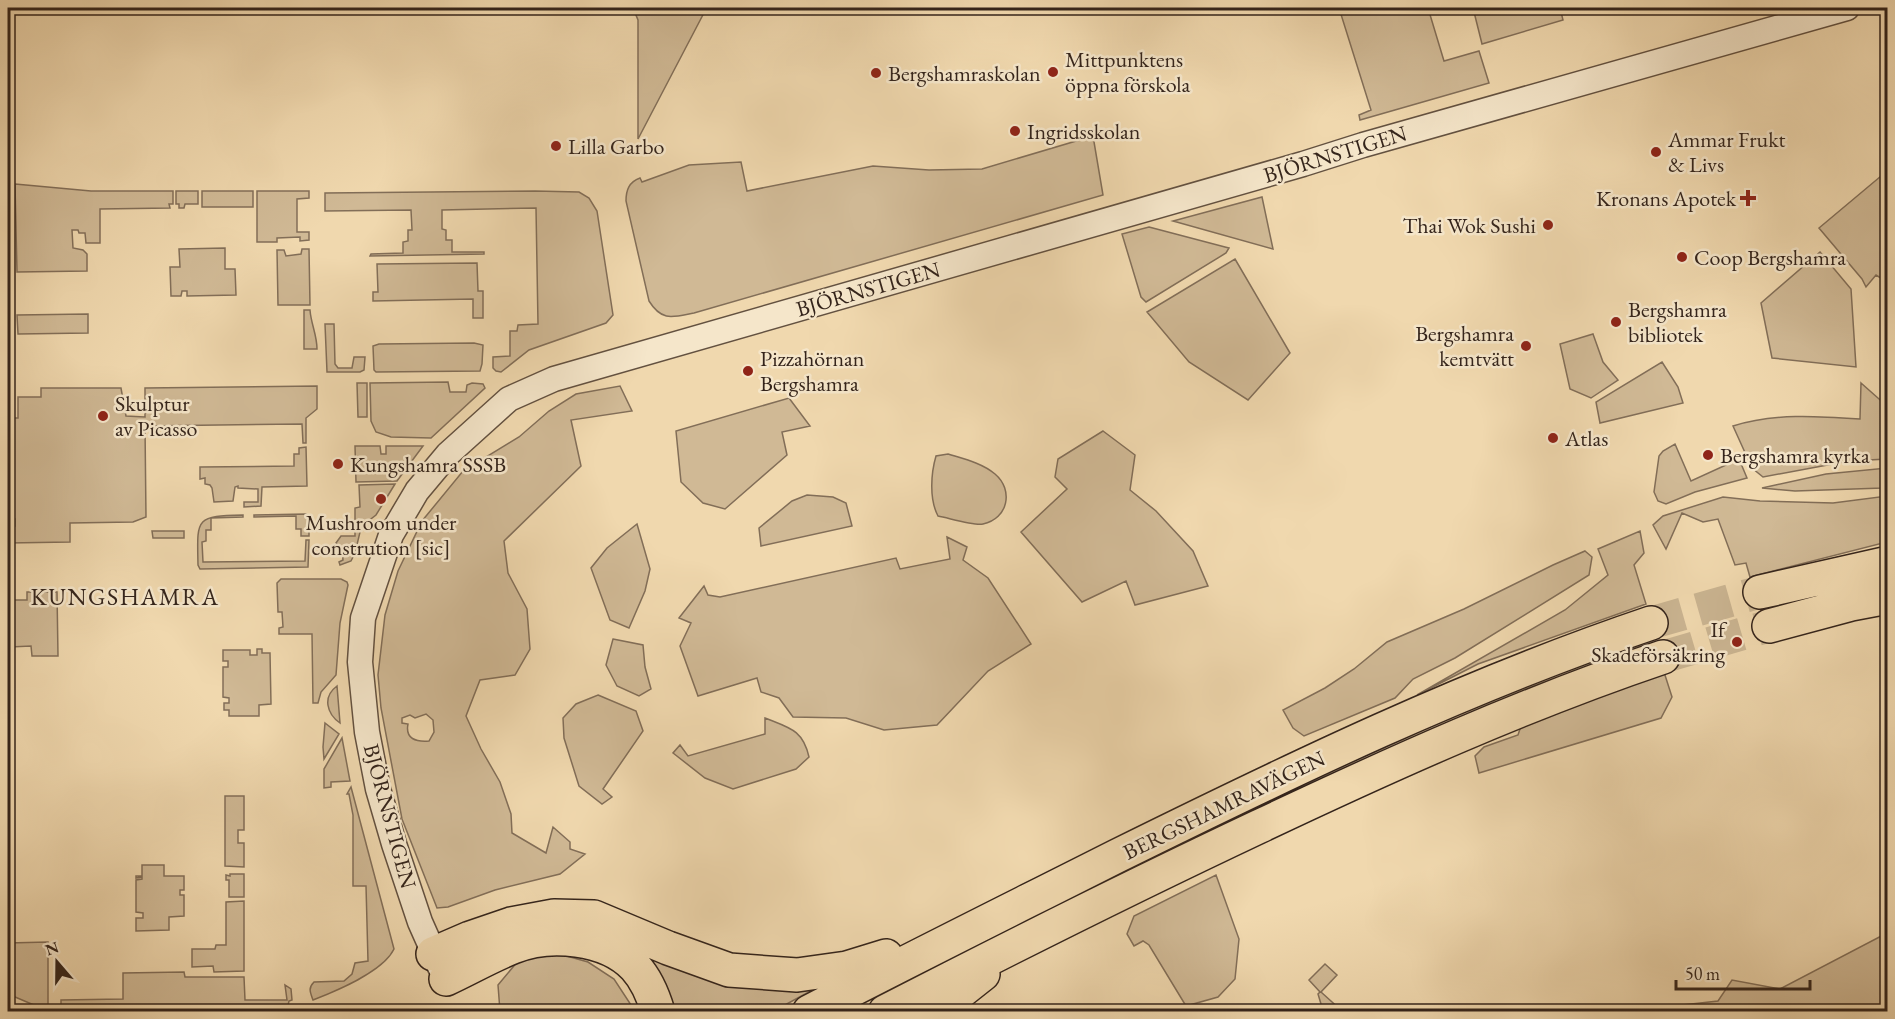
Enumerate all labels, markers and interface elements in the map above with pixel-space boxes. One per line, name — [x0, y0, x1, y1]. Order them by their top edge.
place label: Mittpunktens öppna förskola — [1065, 45, 1190, 99]
place label: Bergshamraskolan — [888, 59, 1041, 88]
marker: Mittpunktens öppna förskola — [1046, 65, 1060, 79]
marker: Bergshamraskolan — [869, 66, 883, 80]
place label: Ingridsskolan — [1027, 117, 1141, 146]
street label: BJÖRNSTIGEN — [1260, 118, 1411, 190]
marker: Ingridsskolan — [1008, 124, 1022, 138]
place label: Ammar Frukt & Livs — [1667, 125, 1786, 179]
place label: Lilla Garbo — [568, 132, 664, 161]
marker: Lilla Garbo — [549, 139, 563, 153]
marker: Ammar Frukt & Livs — [1649, 145, 1663, 159]
place label: Kronans Apotek — [1596, 184, 1737, 213]
marker: Kronans Apotek — [1741, 191, 1755, 205]
place label: Thai Wok Sushi — [1402, 211, 1536, 240]
marker: Thai Wok Sushi — [1541, 218, 1555, 232]
place label: Coop Bergshamra — [1694, 243, 1846, 272]
marker: Coop Bergshamra — [1675, 250, 1689, 264]
street label: BJÖRNSTIGEN — [793, 254, 944, 323]
place label: Bergshamra bibliotek — [1628, 295, 1727, 349]
marker: Bergshamra bibliotek — [1609, 315, 1623, 329]
place label: Bergshamra kemtvätt — [1415, 319, 1514, 373]
marker: Bergshamra kemtvätt — [1519, 339, 1533, 353]
place label: Pizzahörnan Bergshamra — [760, 344, 865, 398]
marker: Pizzahörnan Bergshamra — [741, 364, 755, 378]
place label: Skulptur av Picasso — [115, 389, 198, 443]
marker: Skulptur av Picasso — [96, 409, 110, 423]
place label: Atlas — [1564, 424, 1608, 453]
marker: Atlas — [1546, 431, 1560, 445]
place label: Bergshamra kyrka — [1720, 441, 1870, 470]
marker: Bergshamra kyrka — [1701, 448, 1715, 462]
place label: Kungshamra SSSB — [350, 450, 506, 479]
marker: Kungshamra SSSB — [331, 457, 345, 471]
marker: Mushroom under constrution [sic] — [374, 492, 388, 506]
place label: Mushroom under constrution [sic] — [306, 508, 457, 562]
district label: KUNGSHAMRA — [30, 581, 220, 612]
place label: If Skadeförsäkring — [1591, 615, 1728, 669]
marker: If Skadeförsäkring — [1730, 635, 1744, 649]
street label: BJÖRNSTIGEN — [357, 740, 423, 892]
street label: BERGSHAMRAVÄGEN — [1118, 743, 1330, 867]
north arrow — [27, 932, 87, 992]
text: N — [42, 936, 62, 960]
scale bar — [1676, 953, 1810, 991]
text: 50 m — [1685, 962, 1720, 985]

